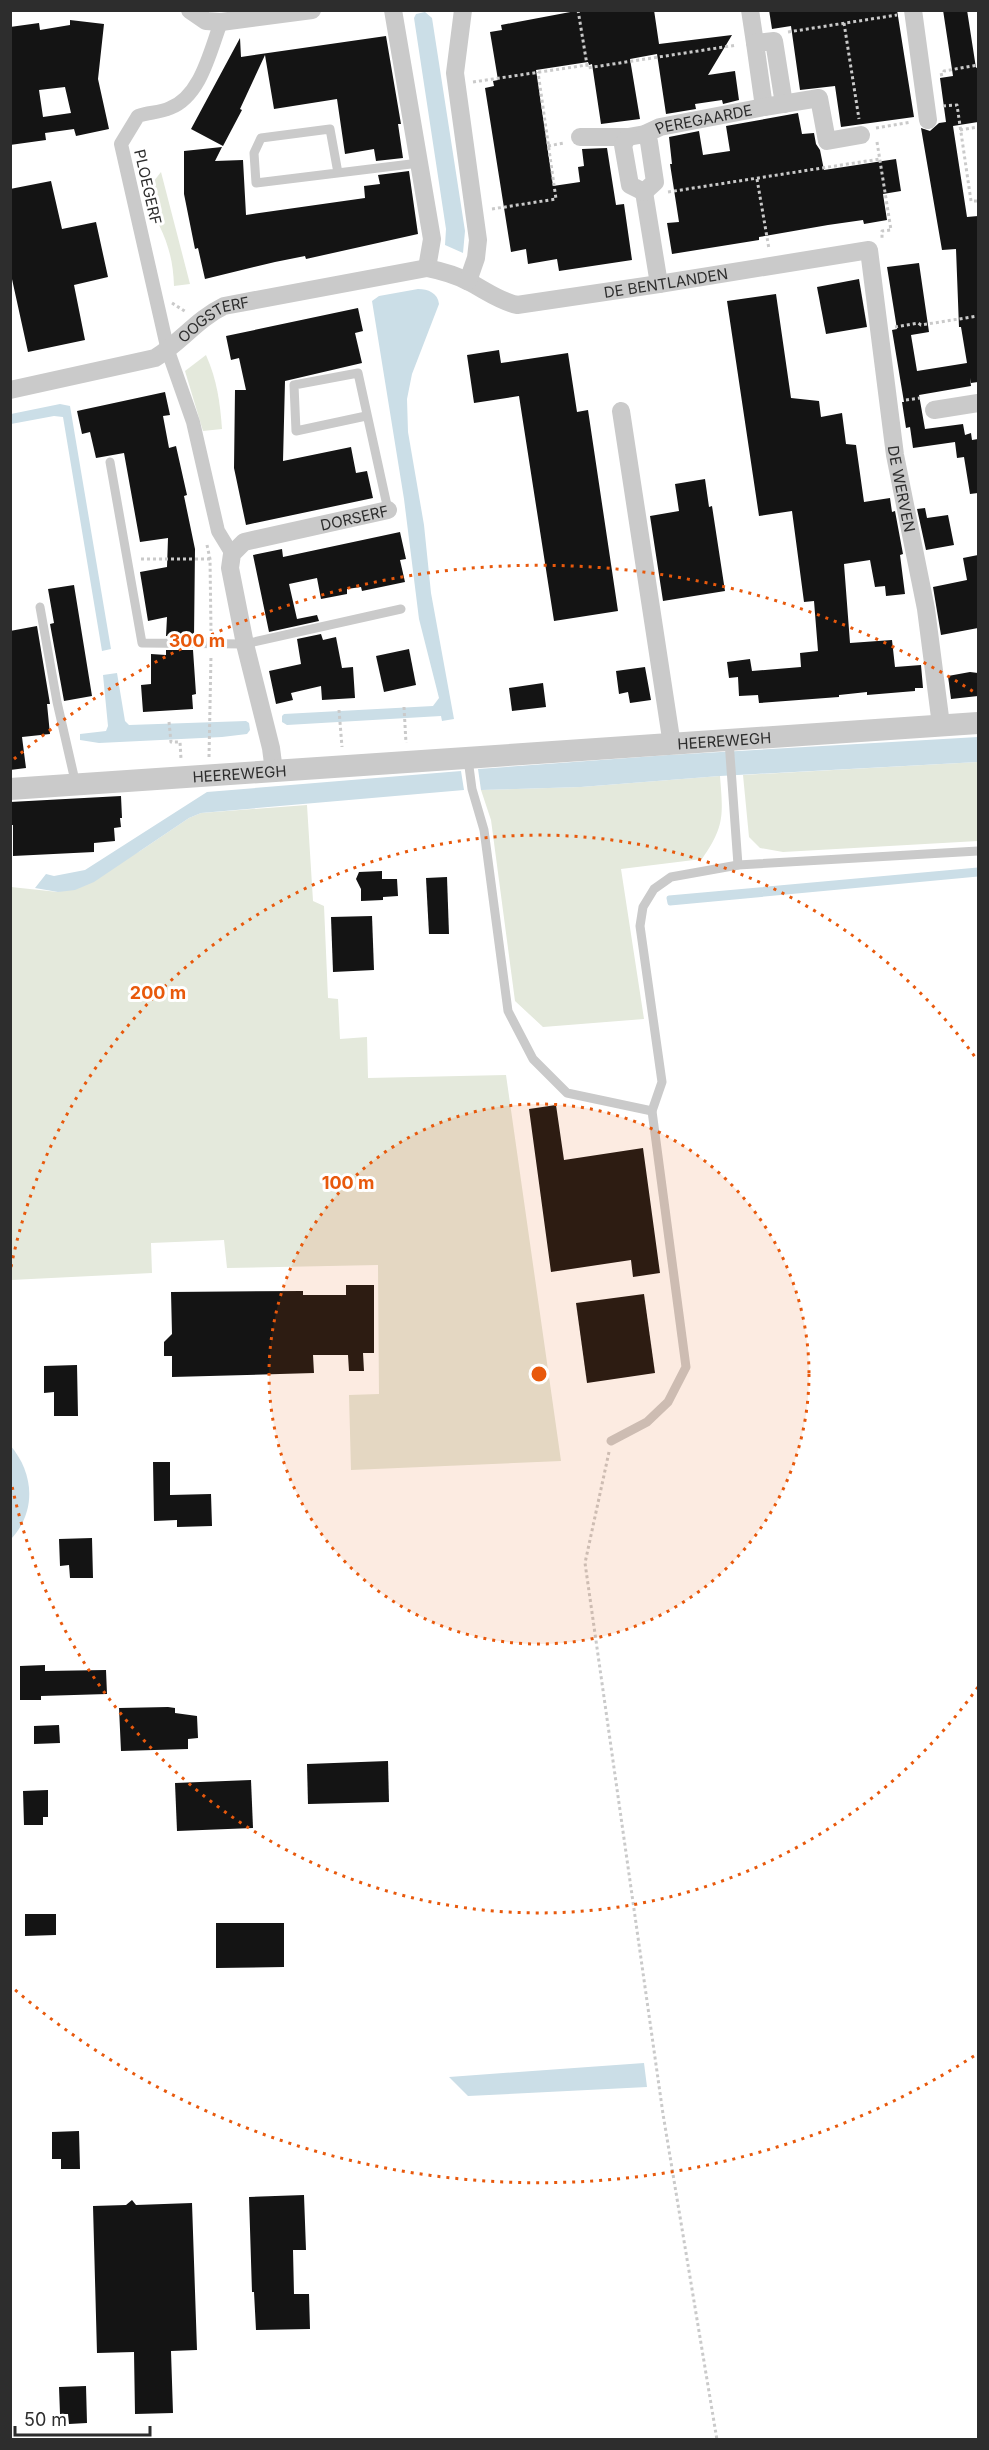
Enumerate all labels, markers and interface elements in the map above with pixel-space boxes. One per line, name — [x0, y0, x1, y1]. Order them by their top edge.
street label: PEREGAARDE — [652, 100, 754, 138]
street label: PLOEGERF — [130, 147, 166, 227]
street label: DE BENTLANDEN — [602, 264, 729, 302]
street label: OOGSTERF — [173, 292, 251, 346]
street label: DE WERVEN — [884, 444, 920, 534]
street label: DORSERF — [319, 501, 390, 534]
text: 300 m — [169, 630, 225, 651]
street label: HEEREWEGH — [677, 728, 772, 753]
street label: HEEREWEGH — [192, 761, 287, 786]
text: 200 m — [130, 982, 186, 1003]
text: 100 m — [322, 1172, 374, 1193]
centre of rings — [529, 1364, 549, 1384]
scale bar — [15, 2399, 150, 2437]
text: 50 m — [24, 2409, 67, 2430]

